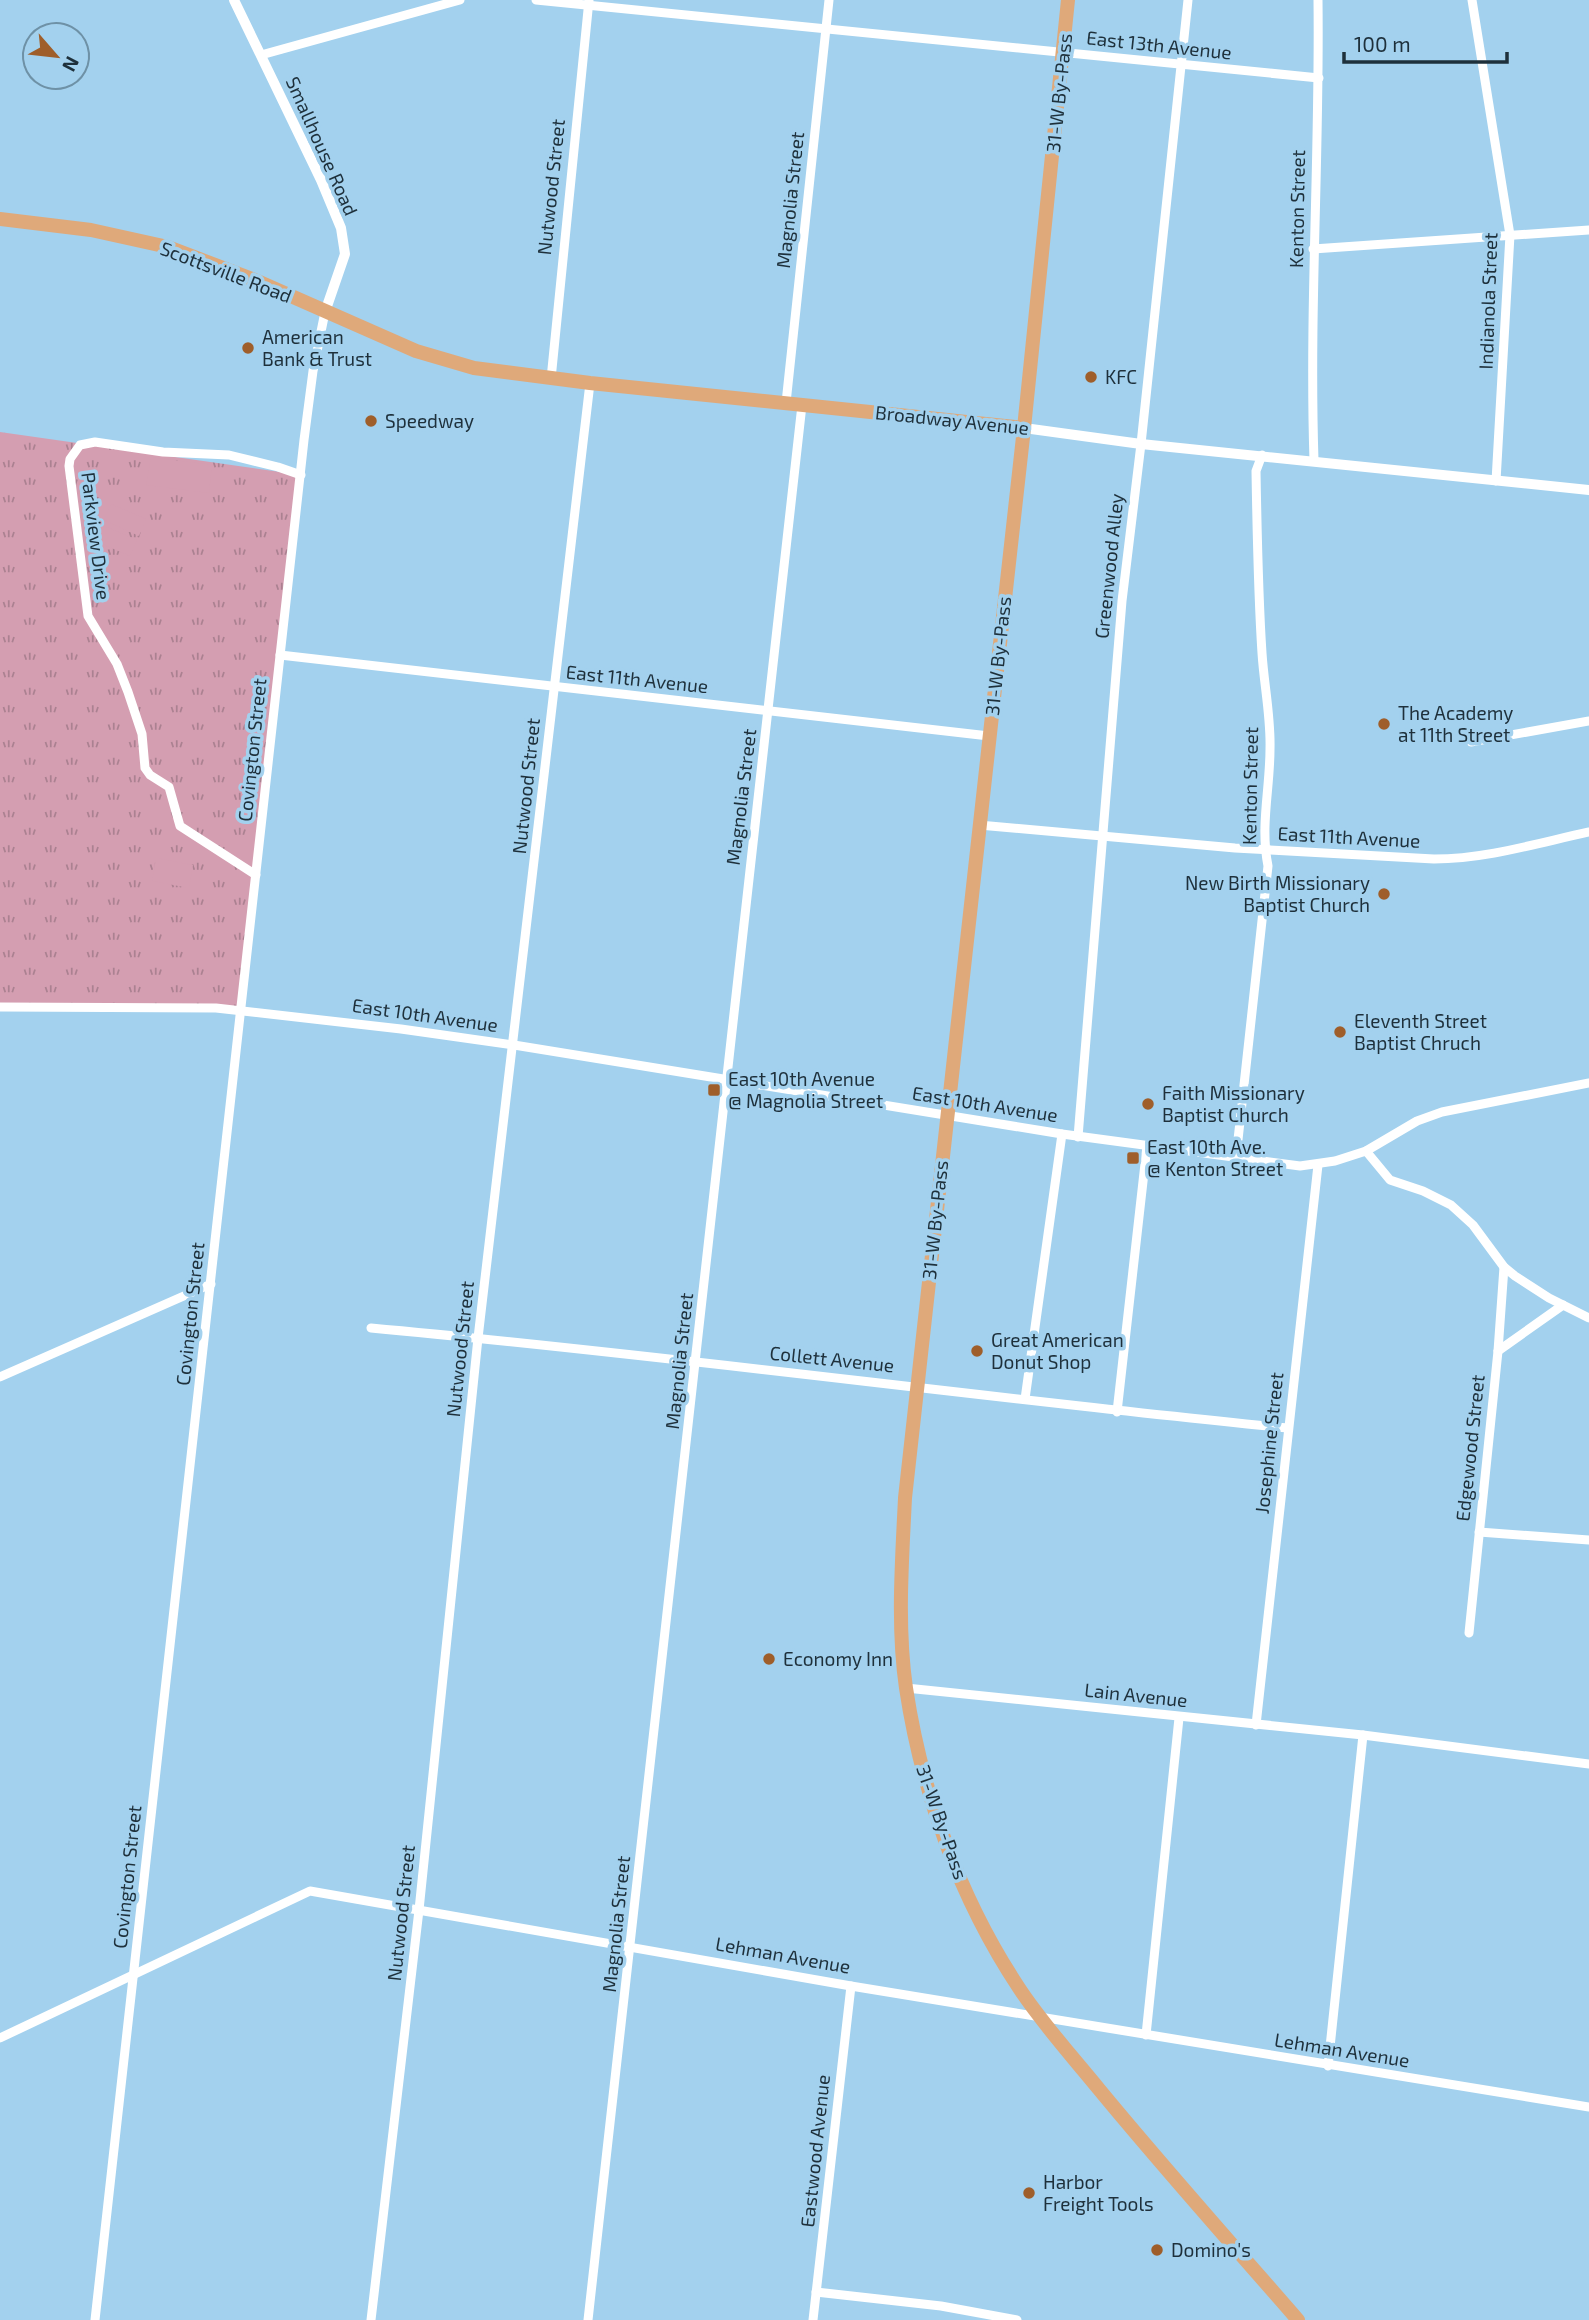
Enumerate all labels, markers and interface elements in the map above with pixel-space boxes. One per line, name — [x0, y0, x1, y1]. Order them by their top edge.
north arrow — [21, 21, 91, 91]
scale bar — [1344, 21, 1507, 65]
street label: East 13th Avenue — [1085, 25, 1233, 64]
text: 100 m — [1354, 31, 1411, 56]
street label: 31-W By-Pass — [1041, 32, 1076, 154]
text: N — [58, 53, 85, 76]
street label: Smallhouse Road — [282, 73, 363, 219]
street label: Nutwood Street — [532, 118, 569, 256]
street label: Magnolia Street — [771, 130, 808, 269]
street label: Kenton Street — [1284, 150, 1309, 268]
street label: Indianola Street — [1474, 232, 1501, 370]
street label: Scottsville Road — [157, 236, 295, 307]
place label: American Bank & Trust — [262, 325, 372, 370]
marker: American Bank & Trust — [240, 340, 256, 356]
place label: KFC — [1105, 365, 1137, 388]
marker: KFC — [1083, 369, 1099, 385]
street label: Broadway Avenue — [874, 400, 1030, 439]
place label: Speedway — [385, 409, 474, 432]
marker: Speedway — [363, 413, 379, 429]
street label: Parkview Drive — [77, 471, 116, 601]
street label: Greenwood Alley — [1089, 492, 1128, 640]
street label: 31-W By-Pass — [980, 595, 1015, 717]
street label: East 11th Avenue — [565, 660, 709, 697]
street label: Covington Street — [233, 677, 270, 823]
place label: The Academy at 11th Street — [1398, 701, 1513, 746]
marker: The Academy at 11th Street — [1376, 716, 1392, 732]
street label: Nutwood Street — [507, 717, 544, 855]
street label: Magnolia Street — [721, 727, 760, 867]
street label: Kenton Street — [1237, 727, 1262, 845]
street label: East 11th Avenue — [1277, 821, 1421, 852]
place label: New Birth Missionary Baptist Church — [1185, 871, 1370, 916]
marker: New Birth Missionary Baptist Church — [1376, 886, 1392, 902]
street label: East 10th Avenue — [351, 993, 499, 1036]
place label: Eleventh Street Baptist Chruch — [1354, 1009, 1487, 1054]
marker: Eleventh Street Baptist Chruch — [1332, 1024, 1348, 1040]
place label: East 10th Avenue @ Magnolia Street — [728, 1067, 883, 1112]
street label: East 10th Avenue — [911, 1081, 1059, 1126]
place label: Faith Missionary Baptist Church — [1162, 1081, 1305, 1126]
marker: East 10th Avenue @ Magnolia Street — [706, 1082, 722, 1098]
marker: Faith Missionary Baptist Church — [1140, 1096, 1156, 1112]
place label: East 10th Ave. @ Kenton Street — [1147, 1135, 1283, 1180]
marker: East 10th Ave. @ Kenton Street — [1125, 1150, 1141, 1166]
street label: 31-W By-Pass — [917, 1159, 952, 1281]
street label: Covington Street — [171, 1241, 208, 1387]
street label: Nutwood Street — [441, 1280, 478, 1418]
street label: Magnolia Street — [660, 1291, 697, 1430]
place label: Great American Donut Shop — [991, 1328, 1124, 1373]
street label: Collett Avenue — [769, 1341, 895, 1376]
marker: Great American Donut Shop — [969, 1343, 985, 1359]
street label: Josephine Street — [1250, 1371, 1287, 1515]
street label: Edgewood Street — [1450, 1373, 1489, 1522]
place label: Economy Inn — [783, 1647, 893, 1670]
marker: Economy Inn — [761, 1651, 777, 1667]
street label: Lain Avenue — [1083, 1678, 1189, 1711]
street label: 31-W By-Pass — [912, 1762, 973, 1882]
street label: Covington Street — [108, 1804, 145, 1950]
street label: Nutwood Street — [382, 1844, 419, 1982]
street label: Magnolia Street — [597, 1854, 634, 1993]
street label: Lehman Avenue — [714, 1931, 852, 1978]
street label: Lehman Avenue — [1273, 2027, 1411, 2072]
street label: Eastwood Avenue — [795, 2073, 834, 2228]
place label: Harbor Freight Tools — [1043, 2170, 1154, 2215]
marker: Harbor Freight Tools — [1021, 2185, 1037, 2201]
place label: Domino's — [1171, 2238, 1251, 2261]
marker: Domino's — [1149, 2242, 1165, 2258]

